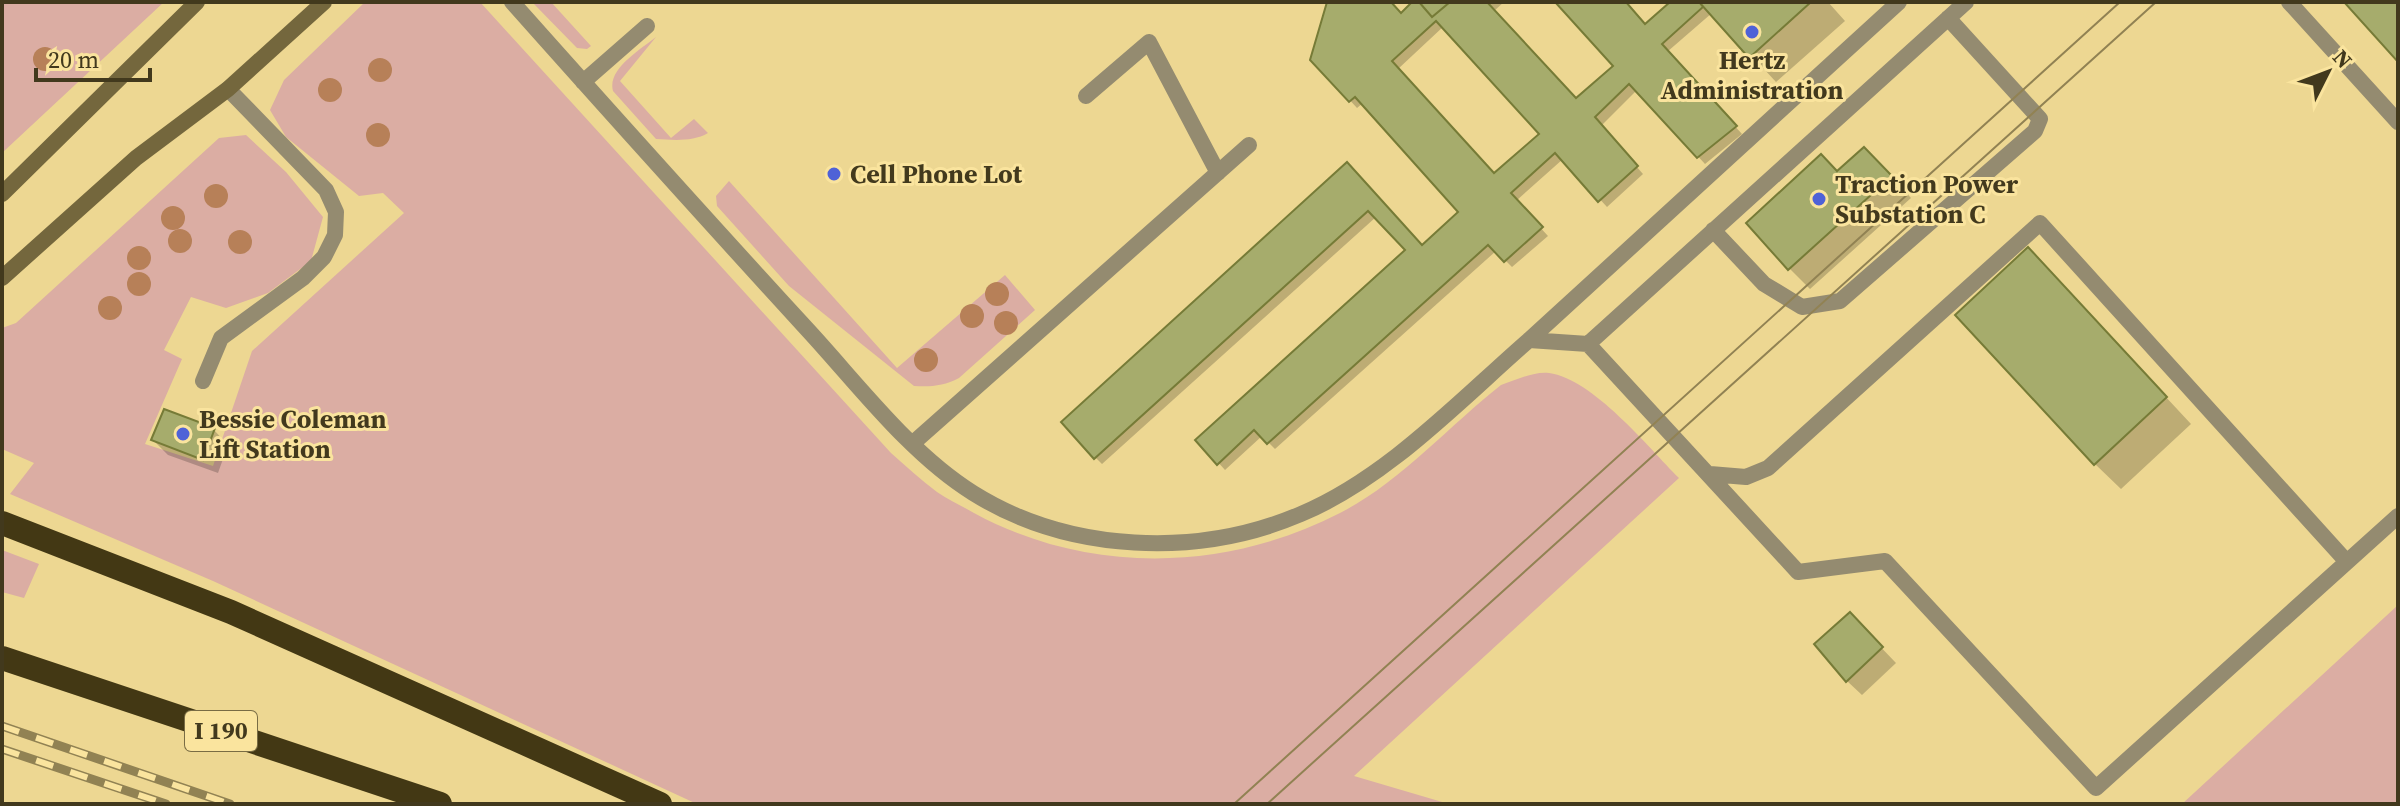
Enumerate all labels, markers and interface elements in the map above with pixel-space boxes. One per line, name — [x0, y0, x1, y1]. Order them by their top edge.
marker: Hertz Administration — [1743, 23, 1761, 41]
scale bar — [36, 32, 150, 82]
north arrow — [2288, 32, 2368, 112]
place label: Hertz Administration — [1660, 42, 1844, 108]
text: 20 m — [48, 43, 99, 76]
text: N — [2326, 43, 2359, 75]
place label: Cell Phone Lot — [850, 156, 1023, 192]
marker: Cell Phone Lot — [825, 165, 843, 183]
place label: Traction Power Substation C — [1835, 166, 2019, 232]
marker: Traction Power Substation C — [1810, 190, 1828, 208]
place label: Bessie Coleman Lift Station — [199, 401, 386, 467]
marker: Bessie Coleman Lift Station — [174, 425, 192, 443]
road number: I 190 — [185, 711, 257, 751]

